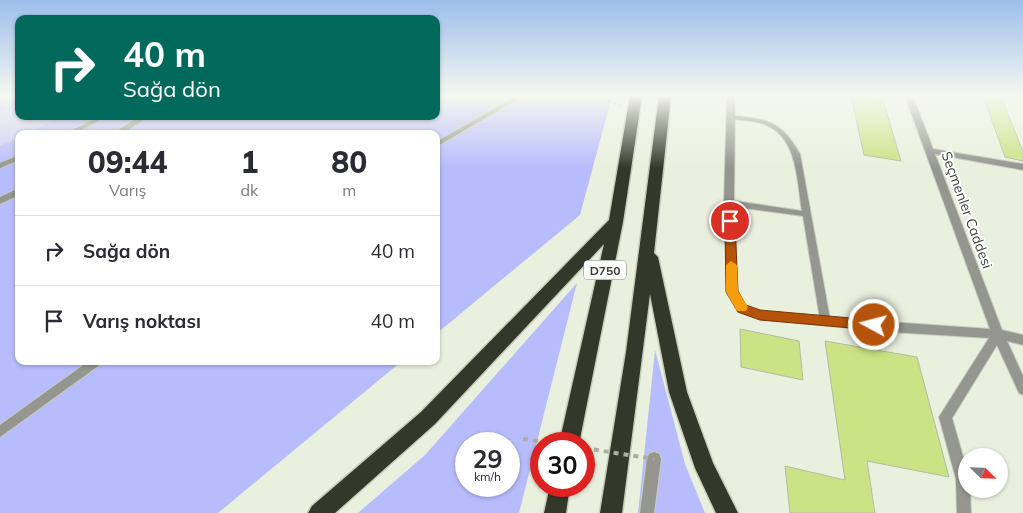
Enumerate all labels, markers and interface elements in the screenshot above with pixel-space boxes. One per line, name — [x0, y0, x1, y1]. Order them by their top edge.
text: 40 m — [123, 32, 206, 76]
icon: right — [40, 35, 105, 100]
text: Sağa dön — [123, 75, 221, 103]
text: 09:44 — [88, 143, 168, 181]
text: 1 — [240, 143, 258, 181]
text: 80 — [331, 143, 367, 181]
street label: Seçmenler Caddesi — [937, 149, 997, 271]
text: Varış — [109, 180, 146, 200]
text: dk — [240, 180, 258, 200]
text: m — [342, 180, 356, 200]
pin — [709, 200, 751, 242]
icon: arrive — [716, 207, 744, 235]
icon: right — [40, 237, 68, 265]
text: Sağa dön — [83, 239, 170, 263]
text: 40 m — [371, 239, 415, 263]
road number: D750 — [584, 260, 626, 280]
position arrow — [847, 298, 899, 350]
icon: arrive — [40, 307, 68, 335]
text: Varış noktası — [83, 309, 201, 333]
text: 40 m — [371, 309, 415, 333]
speed limit sign: 30 — [530, 432, 595, 497]
text: 29 — [472, 443, 503, 474]
north arrow — [958, 448, 1008, 498]
map controls — [958, 448, 1008, 498]
text: km/h — [474, 469, 501, 484]

